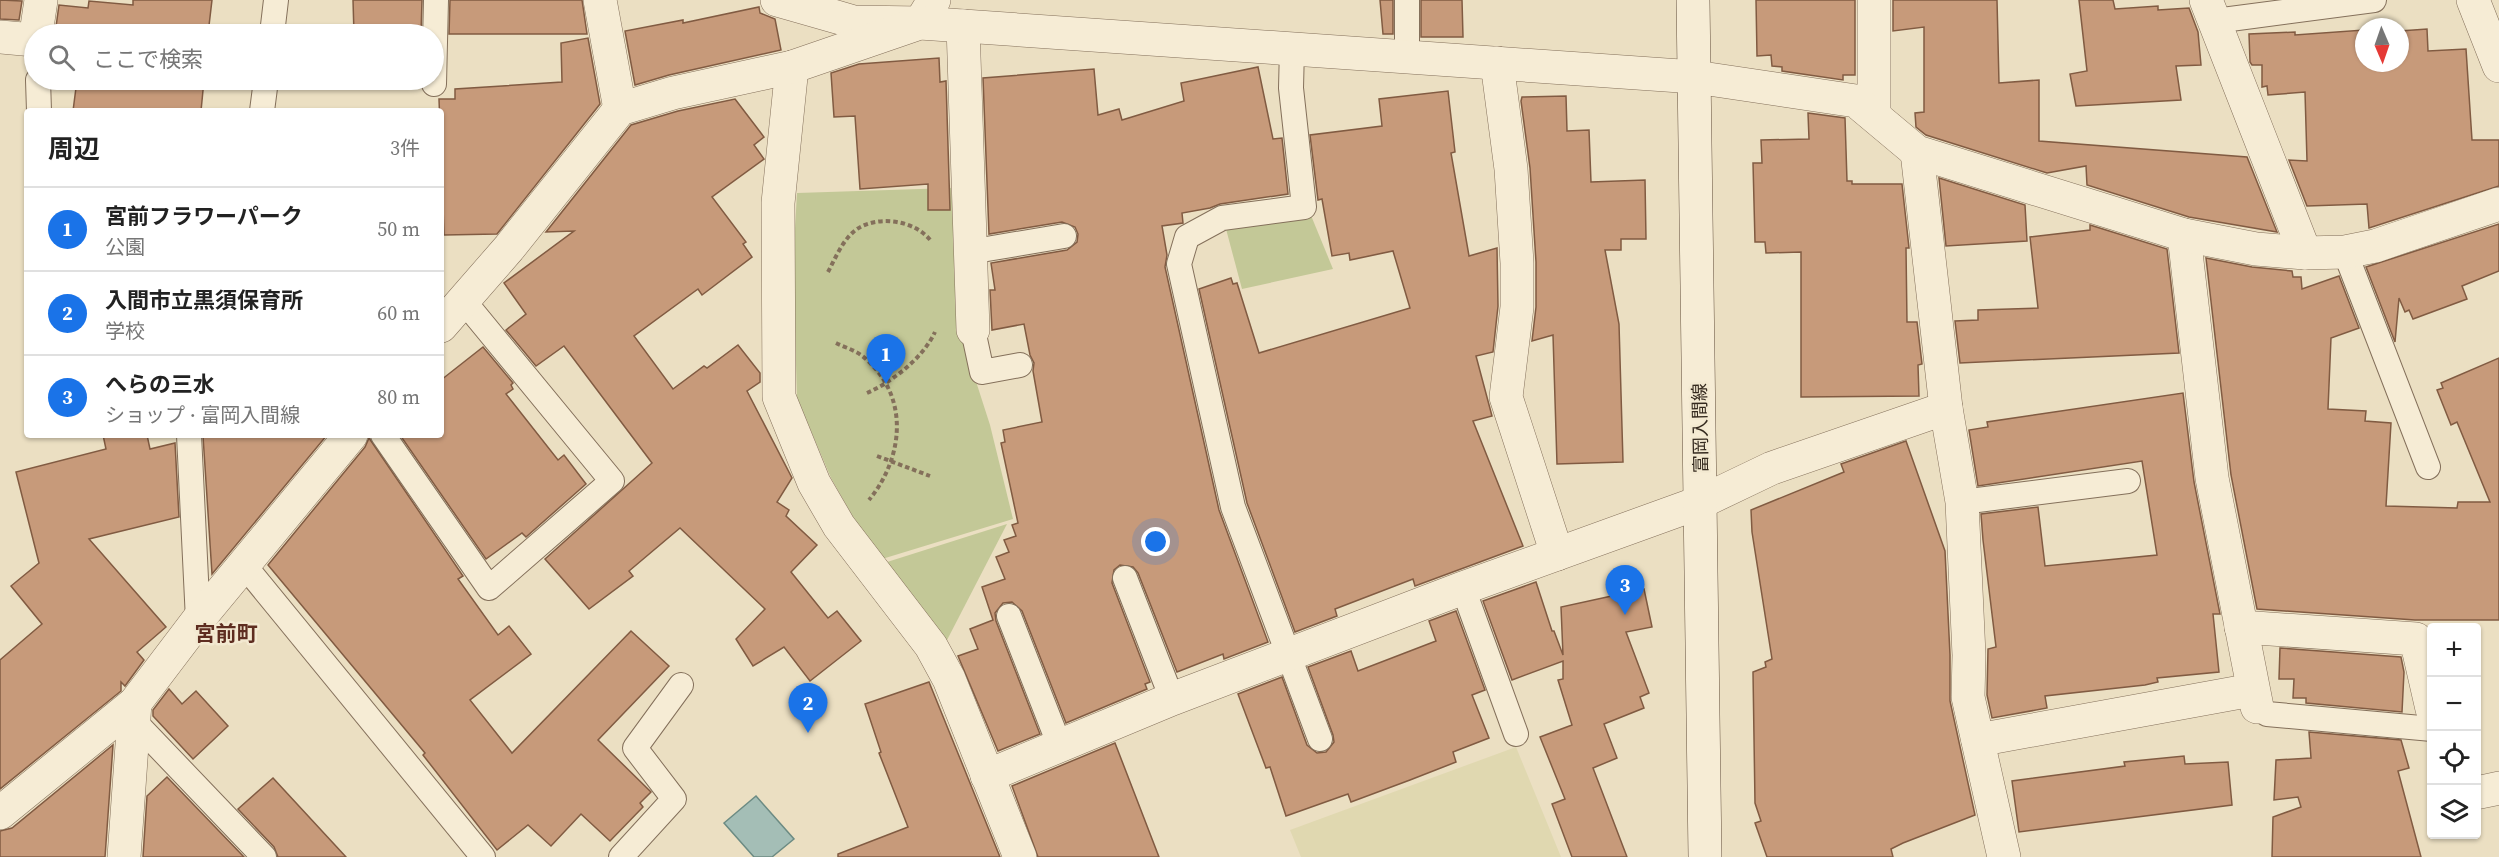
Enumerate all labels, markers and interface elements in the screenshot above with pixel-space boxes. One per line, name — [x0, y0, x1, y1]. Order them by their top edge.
north arrow — [2355, 18, 2409, 72]
search box — [24, 24, 444, 90]
icon: search — [45, 41, 78, 74]
text: ここで検索 — [93, 44, 203, 74]
text: 周辺 — [48, 131, 100, 167]
text: 3件 — [390, 134, 420, 162]
text: 宮前フラワーパーク — [105, 201, 303, 231]
text: 1 — [62, 215, 73, 243]
text: 50 m — [377, 215, 420, 243]
text: 公園 — [105, 233, 145, 261]
text: 入間市立黒須保育所 — [105, 285, 303, 315]
text: 2 — [62, 299, 73, 327]
text: 60 m — [377, 299, 420, 327]
text: 学校 — [105, 317, 145, 345]
pin: 1 — [866, 334, 906, 384]
text: へらの三水 — [105, 369, 215, 399]
text: 3 — [62, 383, 73, 411]
text: 80 m — [377, 383, 420, 411]
street label: 富岡入間線 — [1687, 383, 1713, 473]
text: ショップ · 富岡入間線 — [105, 401, 300, 429]
your location — [1141, 527, 1170, 556]
pin: 3 — [1606, 566, 1644, 615]
district label: 宮前町 — [195, 619, 258, 648]
map controls — [2427, 623, 2481, 839]
button: + — [2427, 623, 2481, 677]
button: − — [2427, 677, 2481, 731]
pin: 2 — [788, 684, 828, 733]
button: locate — [2427, 731, 2481, 785]
button: layers — [2427, 785, 2481, 839]

